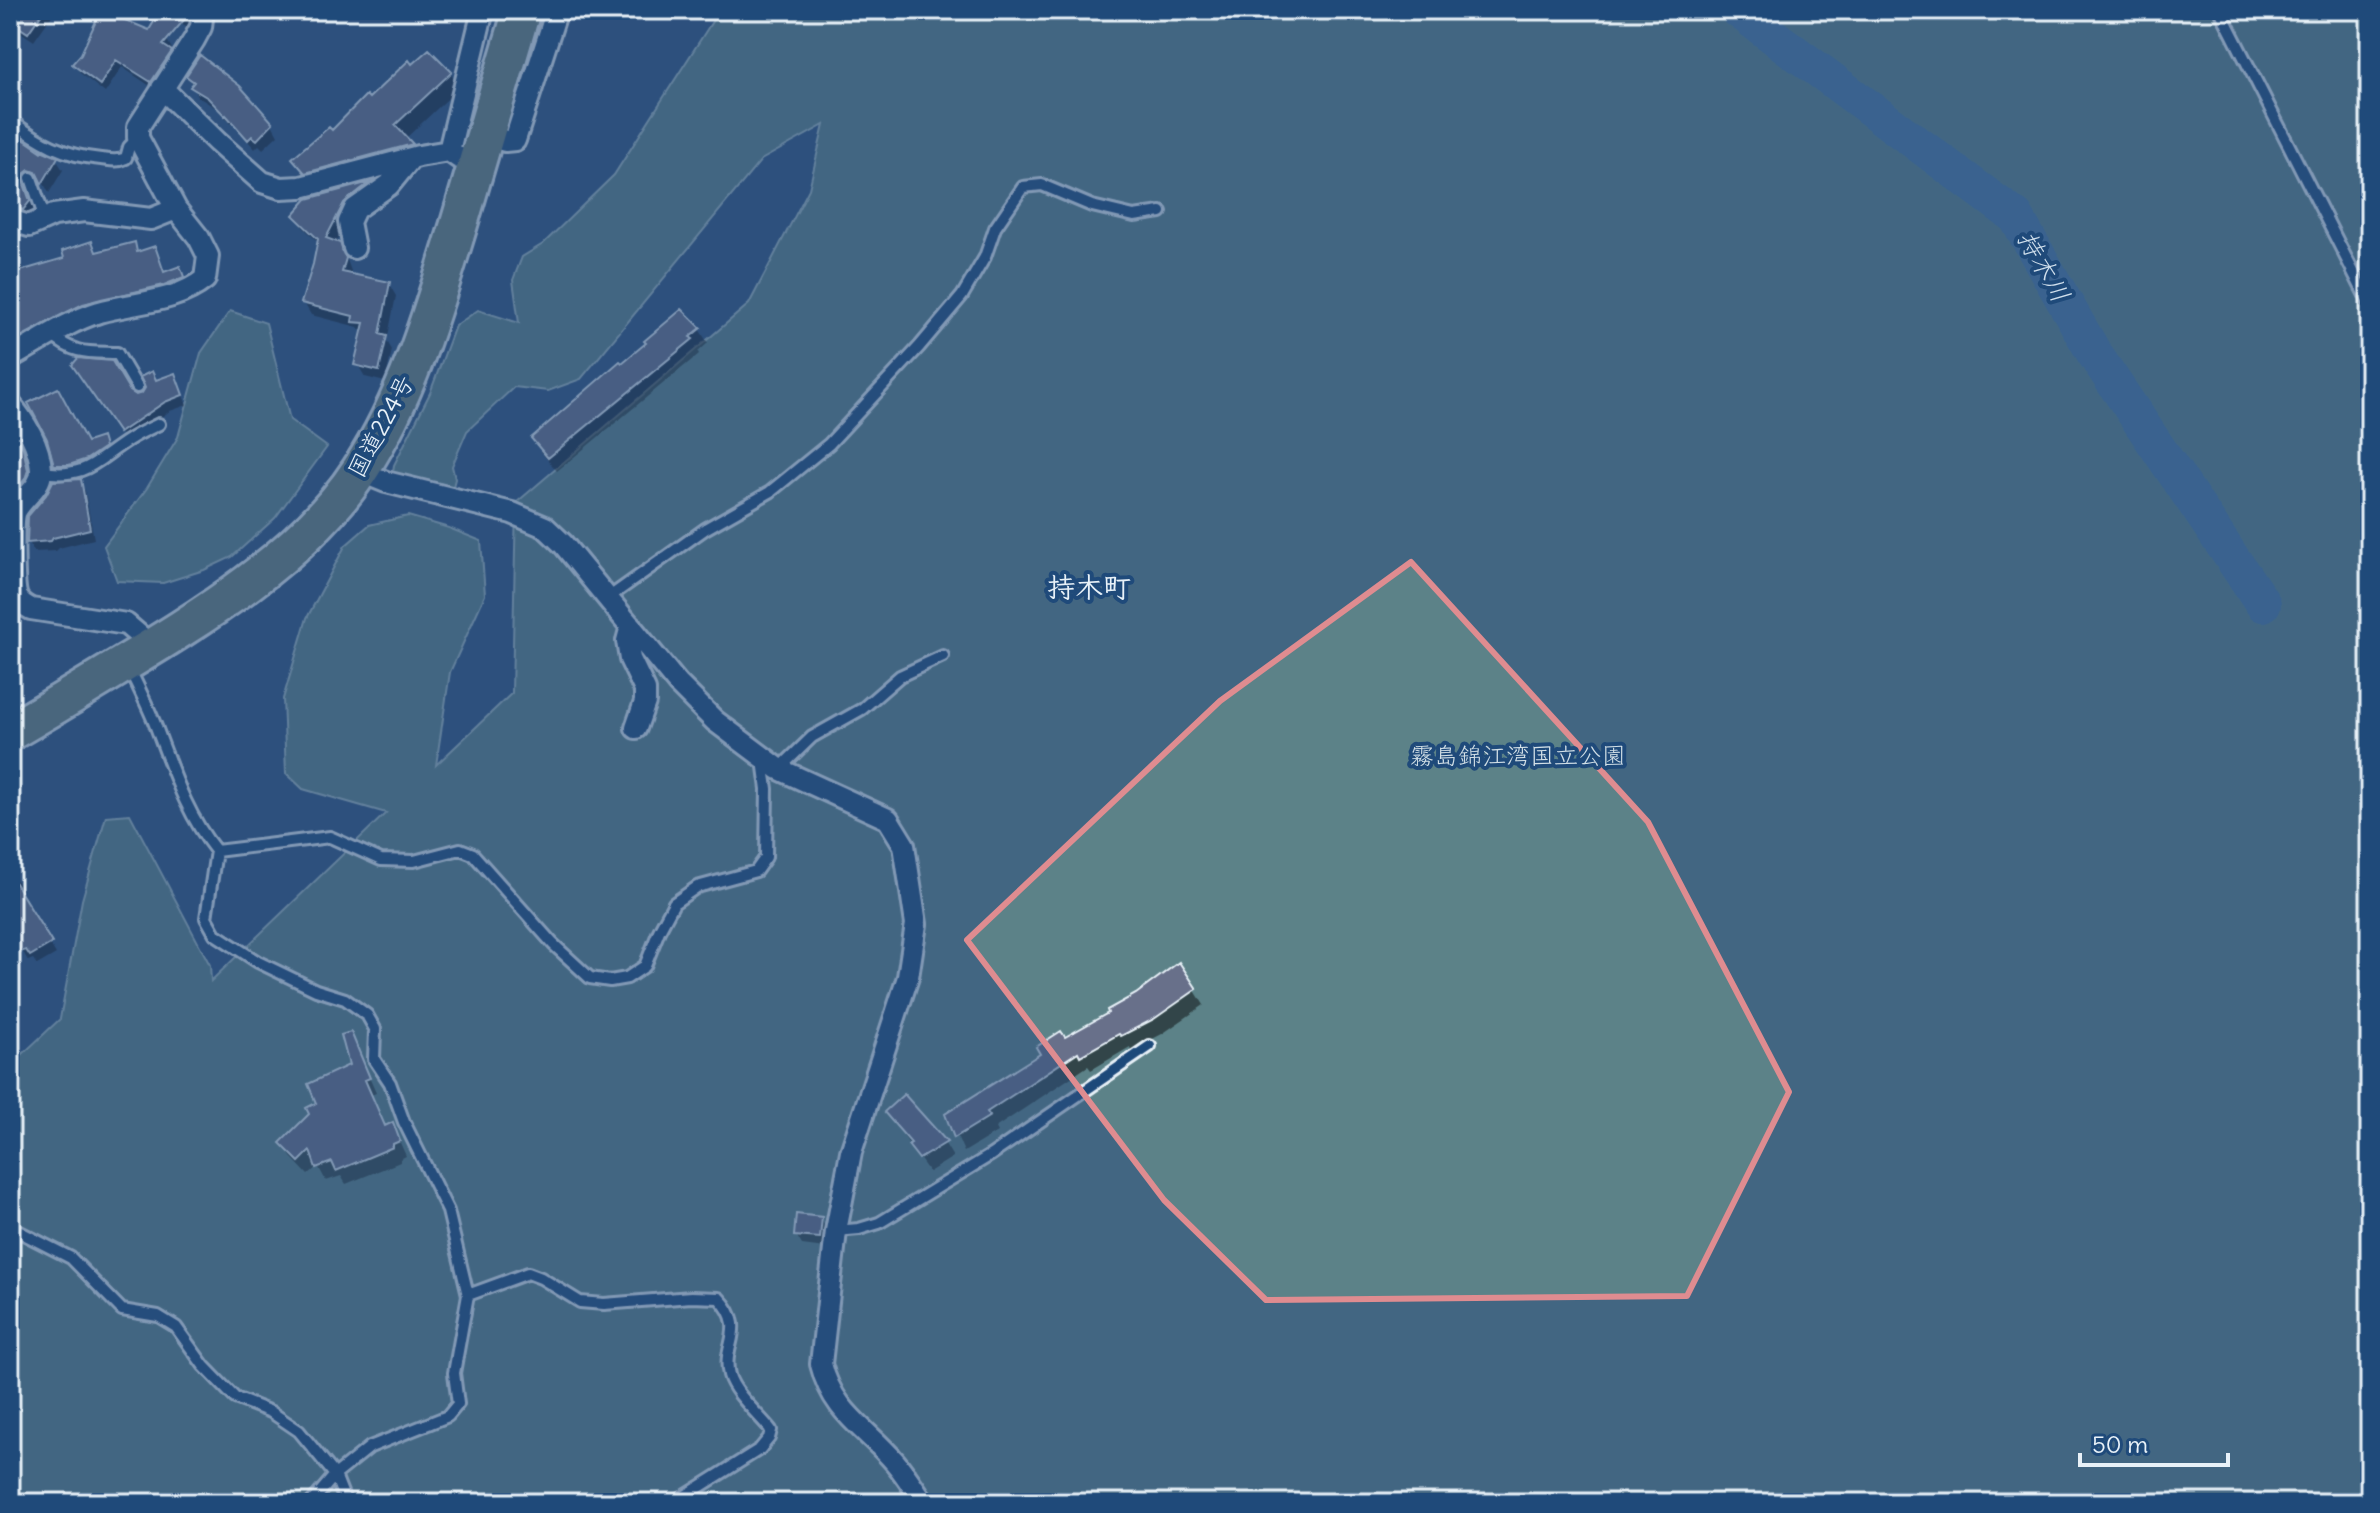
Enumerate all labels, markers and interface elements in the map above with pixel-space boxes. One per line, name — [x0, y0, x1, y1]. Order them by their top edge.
water label: 持木川 — [2010, 224, 2078, 308]
street label: 国道224号 — [341, 370, 419, 482]
district label: 持木町 — [1047, 569, 1131, 605]
park label: 霧島錦江湾国立公園 — [1410, 740, 1626, 770]
scale bar — [2080, 1417, 2228, 1467]
text: 50 m — [2092, 1429, 2148, 1459]

